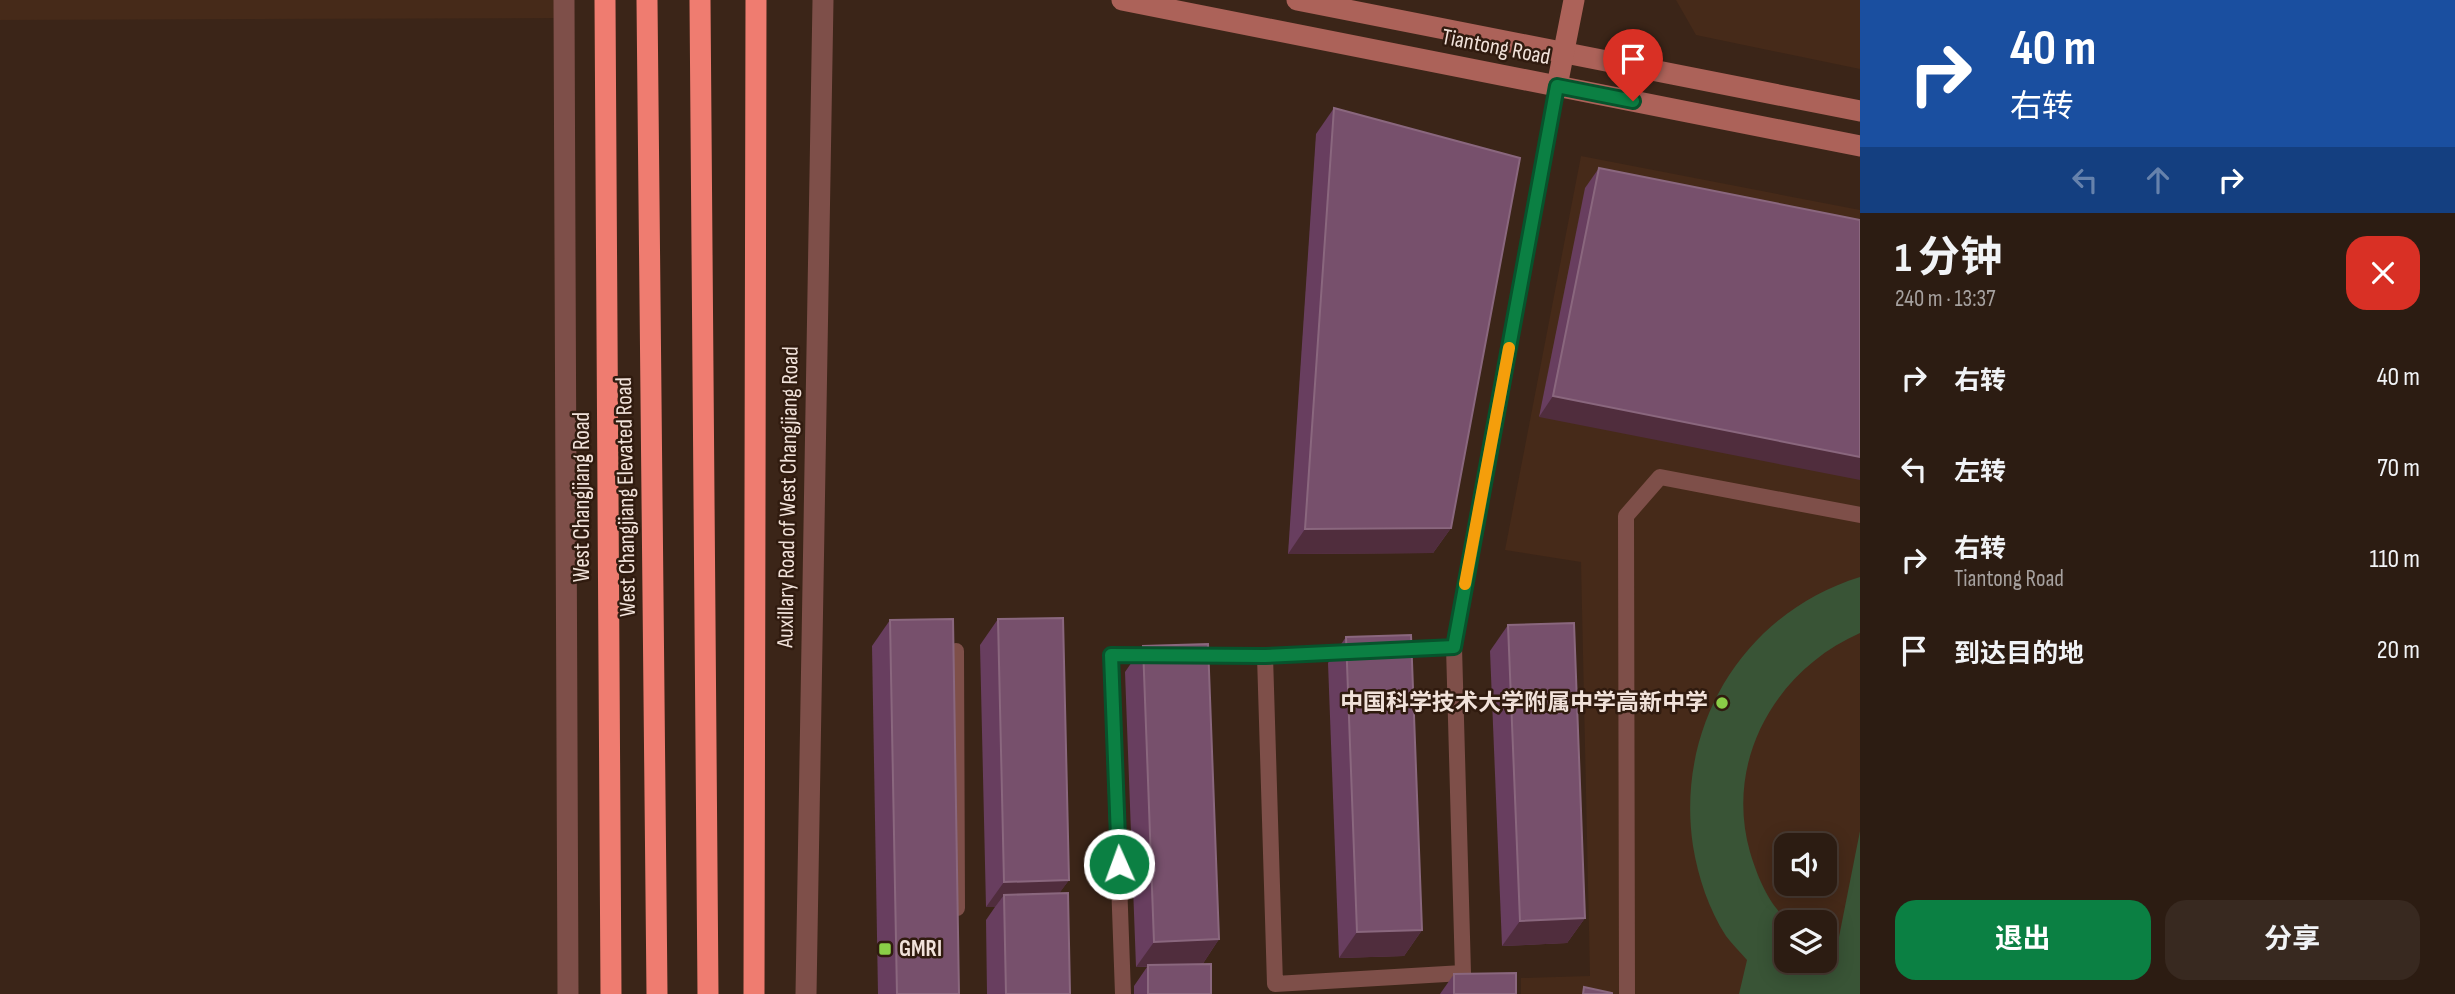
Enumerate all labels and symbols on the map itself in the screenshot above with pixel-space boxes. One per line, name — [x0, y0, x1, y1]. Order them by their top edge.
street label: Tiantong Road — [1439, 23, 1553, 71]
pin — [1603, 29, 1663, 101]
street label: Auxillary Road of West Changjiang Road — [771, 346, 805, 649]
street label: West Changjiang Elevated Road — [610, 377, 642, 617]
street label: West Changjiang Road — [568, 412, 596, 582]
place label: 中国科学技术大学附属中学高新中学 — [1340, 689, 1708, 717]
marker: 中国科学技术大学附属中学高新中学 — [1714, 695, 1730, 711]
position arrow — [1082, 827, 1156, 901]
place label: GMRI — [899, 935, 942, 963]
marker: GMRI — [877, 941, 893, 957]

